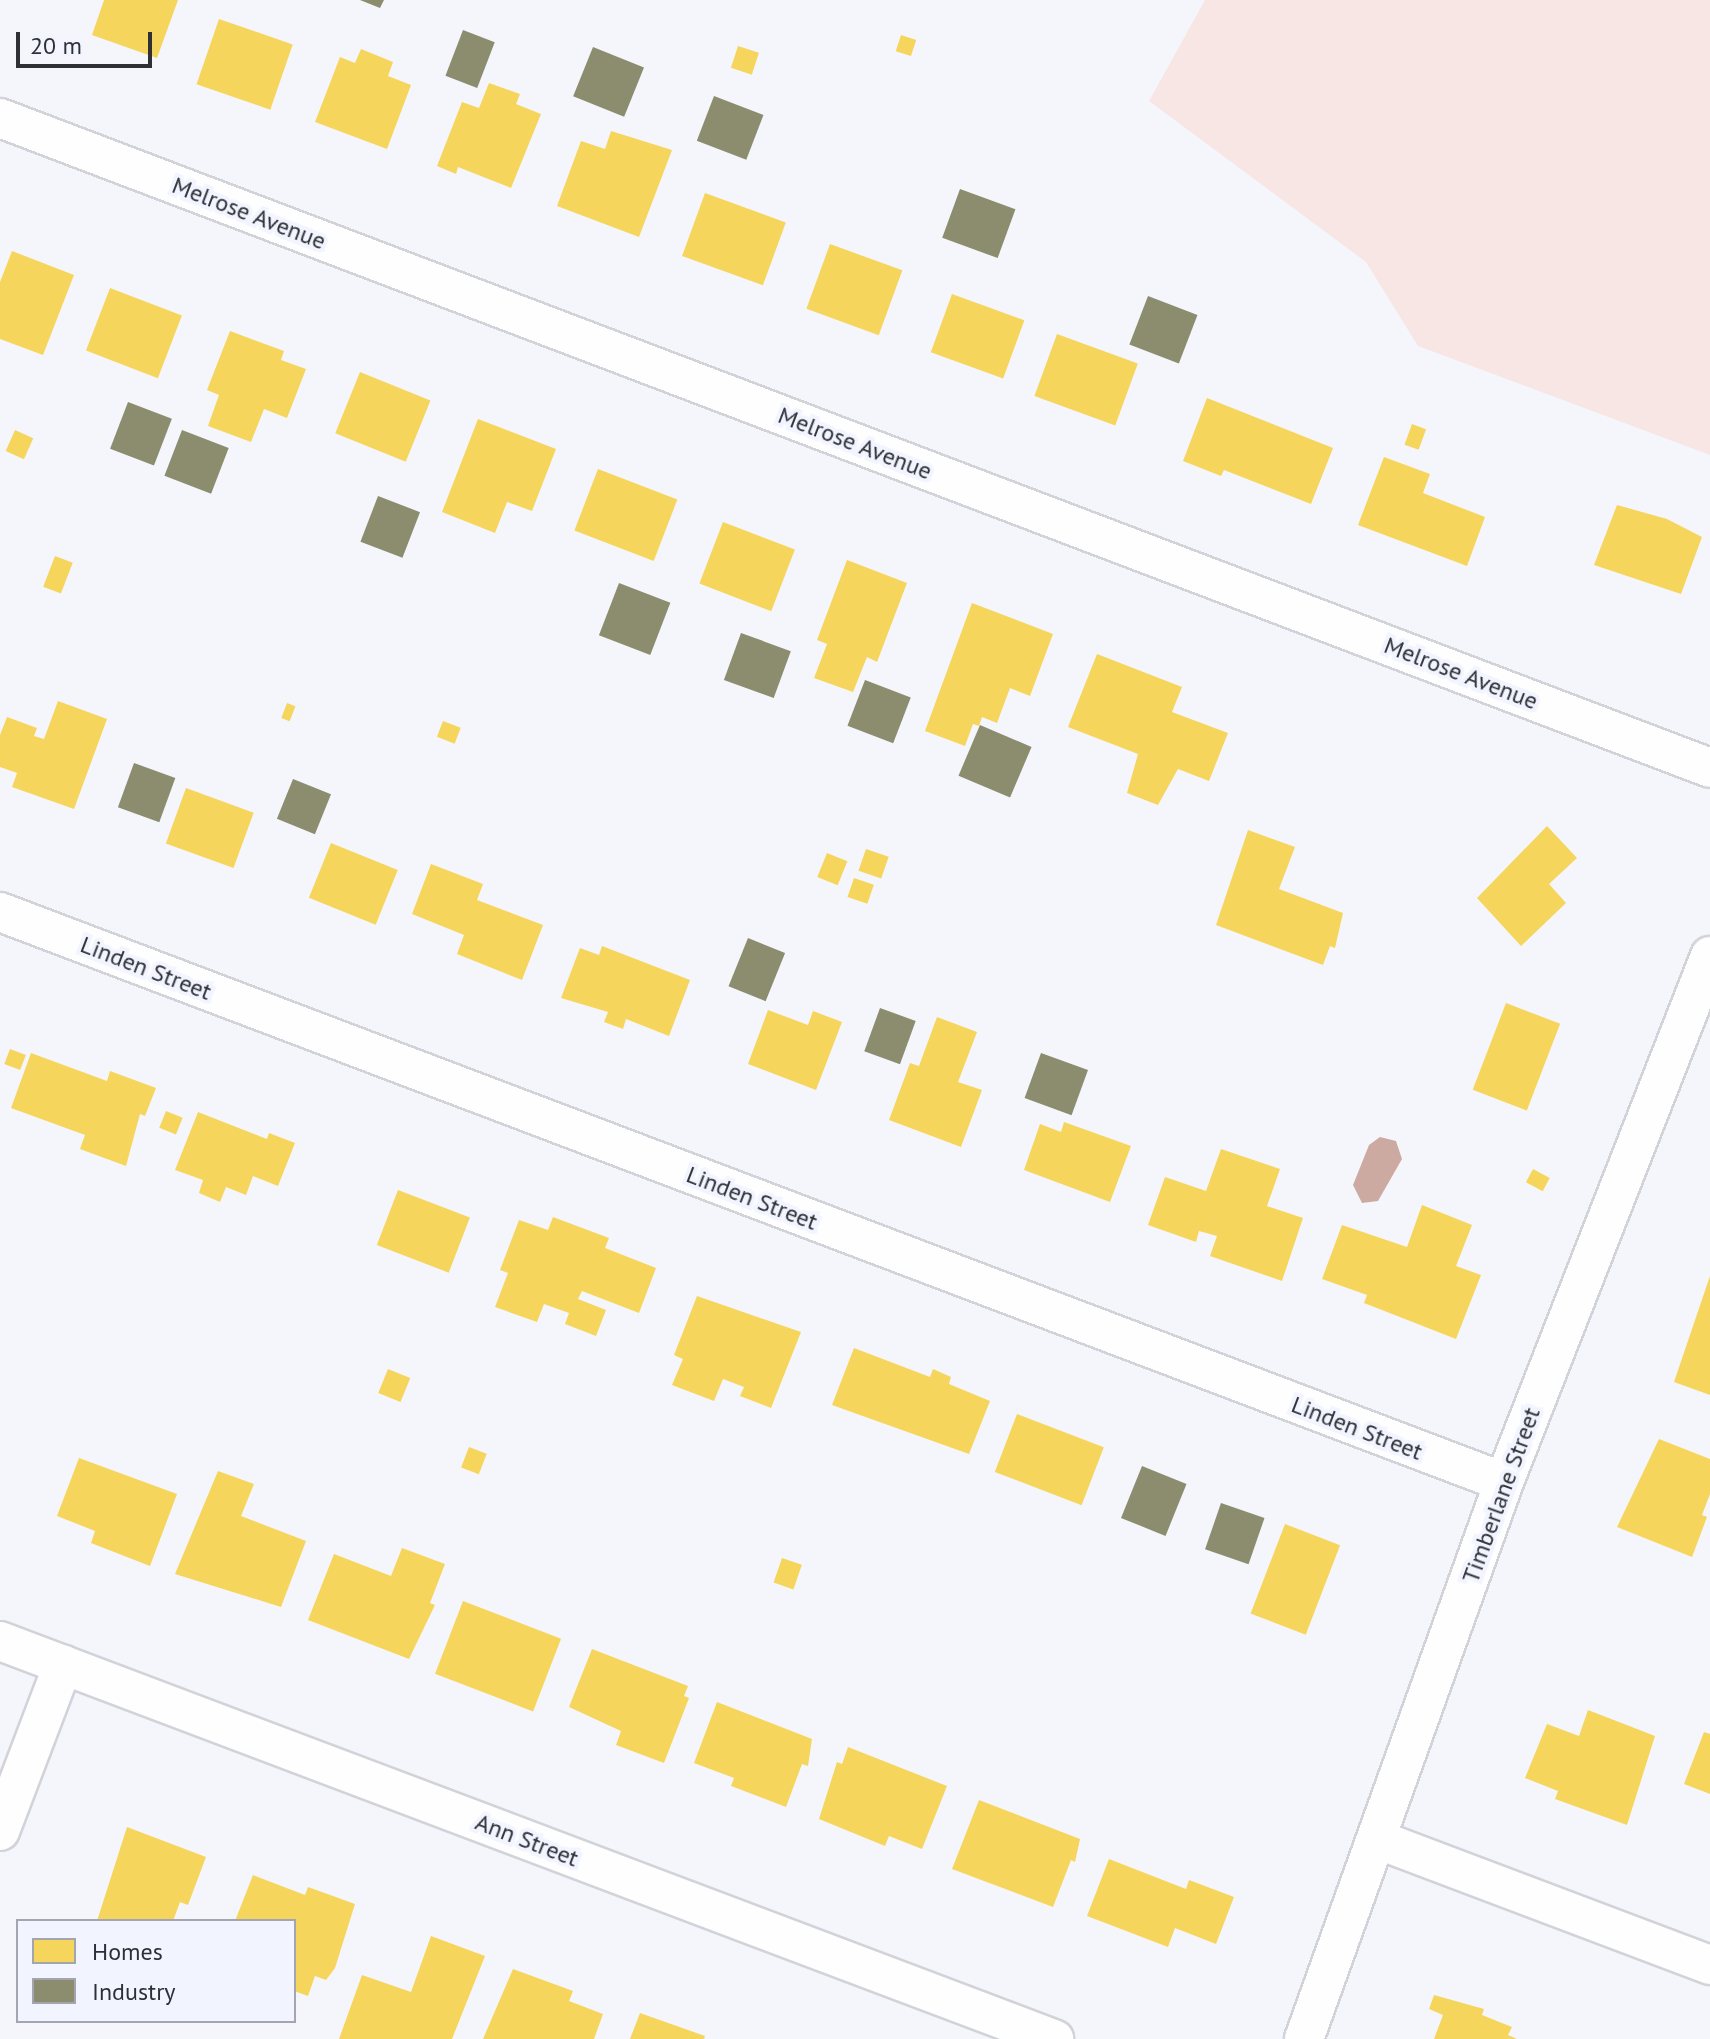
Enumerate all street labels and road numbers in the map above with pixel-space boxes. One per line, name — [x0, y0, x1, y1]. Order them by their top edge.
street label: Melrose Avenue — [168, 170, 330, 256]
street label: Melrose Avenue — [774, 400, 936, 486]
street label: Melrose Avenue — [1380, 630, 1542, 716]
street label: Linden Street — [76, 930, 216, 1006]
street label: Linden Street — [682, 1160, 822, 1236]
street label: Linden Street — [1287, 1390, 1427, 1466]
street label: Timberlane Street — [1456, 1403, 1546, 1587]
street label: Ann Street — [471, 1807, 583, 1873]

